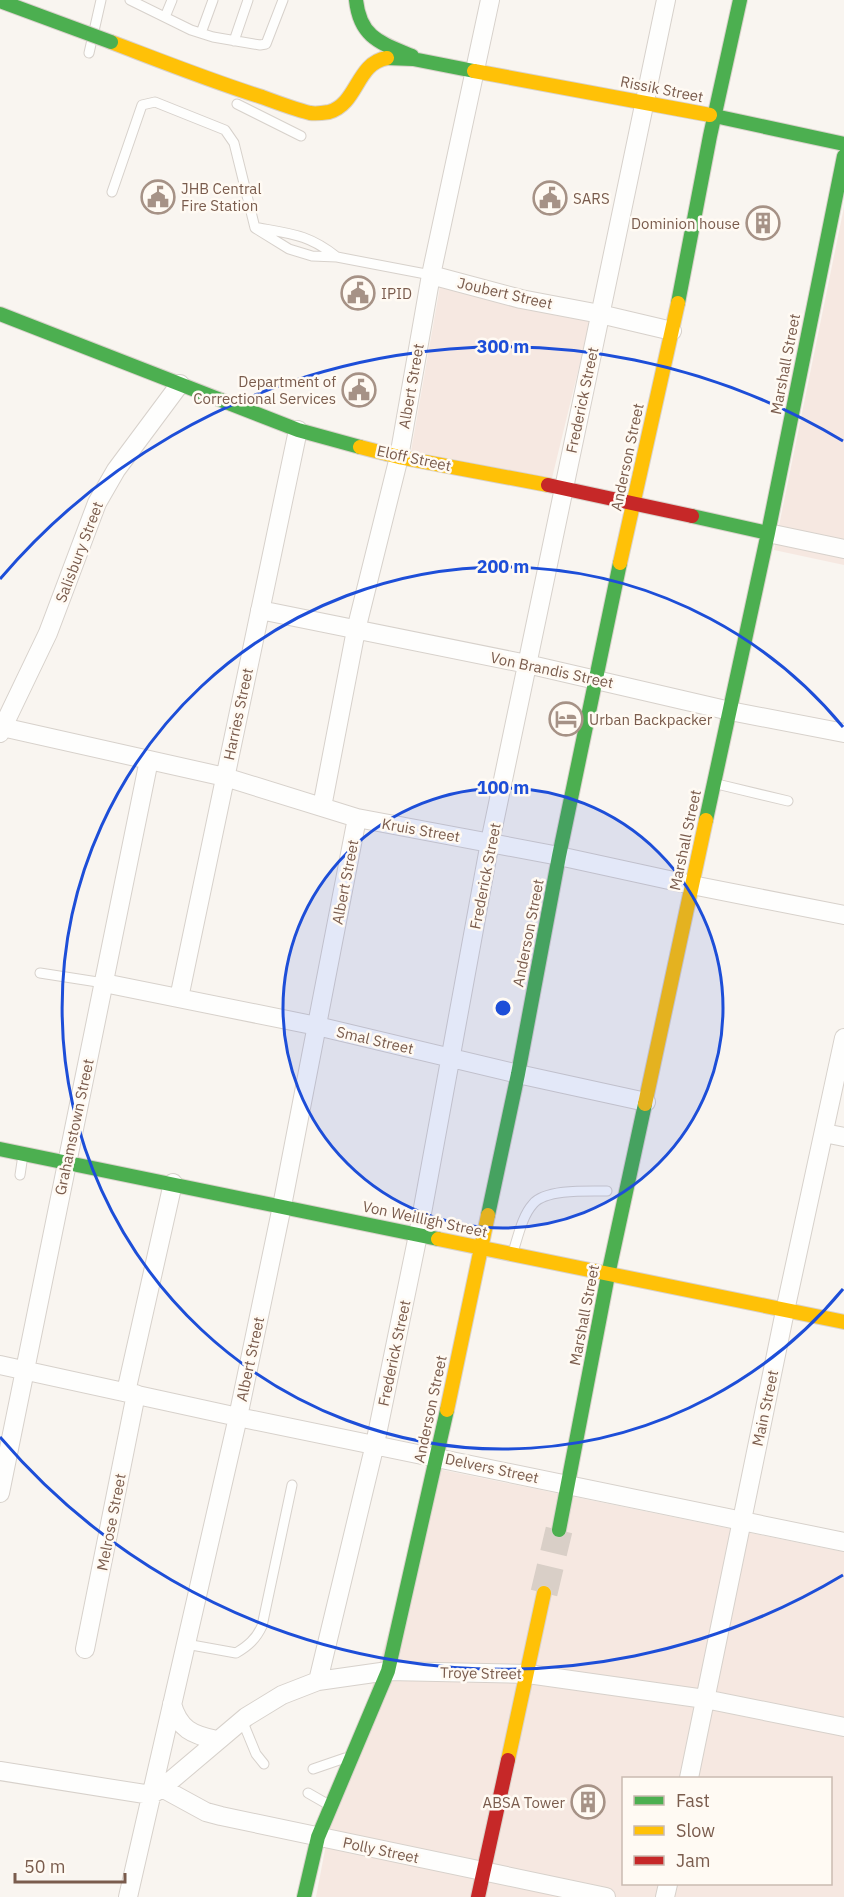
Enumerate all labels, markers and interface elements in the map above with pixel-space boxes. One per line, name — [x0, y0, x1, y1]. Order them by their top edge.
street label: Rissik Street — [619, 72, 705, 106]
public building icon: JHB Central Fire Station — [140, 179, 176, 215]
place label: JHB Central Fire Station — [181, 179, 261, 215]
public building icon: SARS — [532, 180, 568, 216]
place label: SARS — [573, 189, 610, 208]
building icon: Dominion house — [745, 205, 781, 241]
place label: Dominion house — [631, 214, 740, 233]
street label: Joubert Street — [456, 273, 554, 313]
public building icon: IPID — [340, 275, 376, 311]
place label: IPID — [381, 284, 412, 303]
street label: Marshall Street — [766, 312, 804, 416]
text: 300 m — [477, 335, 529, 358]
street label: Albert Street — [394, 342, 428, 430]
street label: Frederick Street — [561, 345, 603, 455]
place label: Department of Correctional Services — [193, 372, 336, 408]
public building icon: Department of Correctional Services — [341, 372, 377, 408]
street label: Anderson Street — [606, 401, 648, 513]
street label: Eloff Street — [375, 441, 453, 475]
street label: Salisbury Street — [51, 499, 107, 605]
text: 200 m — [477, 555, 529, 578]
street label: Von Brandis Street — [489, 648, 615, 692]
street label: Harries Street — [219, 666, 257, 762]
hotel icon: Urban Backpacker — [548, 701, 584, 737]
place label: Urban Backpacker — [589, 710, 713, 729]
text: 100 m — [477, 776, 529, 799]
street label: Marshall Street — [665, 788, 705, 892]
street label: Kruis Street — [380, 814, 462, 846]
street label: Frederick Street — [465, 821, 505, 931]
street label: Albert Street — [327, 838, 363, 926]
street label: Anderson Street — [508, 877, 548, 989]
centre of rings — [493, 998, 513, 1018]
street label: Smal Street — [335, 1022, 415, 1058]
street label: Grahamstown Street — [50, 1057, 98, 1197]
street label: Von Weilligh Street — [361, 1196, 489, 1242]
street label: Marshall Street — [565, 1263, 603, 1367]
street label: Frederick Street — [373, 1298, 415, 1408]
street label: Albert Street — [232, 1315, 268, 1403]
street label: Anderson Street — [409, 1353, 451, 1465]
street label: Main Street — [748, 1368, 782, 1448]
street label: Delvers Street — [443, 1449, 541, 1487]
street label: Melrose Street — [92, 1472, 130, 1572]
street label: Troye Street — [440, 1663, 522, 1683]
legend — [622, 1777, 832, 1885]
building icon: ABSA Tower — [570, 1784, 606, 1820]
text: Fast — [676, 1789, 710, 1812]
place label: ABSA Tower — [483, 1793, 565, 1812]
text: Slow — [676, 1819, 715, 1842]
street label: Polly Street — [341, 1833, 421, 1867]
scale bar — [15, 1846, 124, 1884]
text: Jam — [676, 1849, 711, 1872]
text: 50 m — [24, 1855, 66, 1878]

